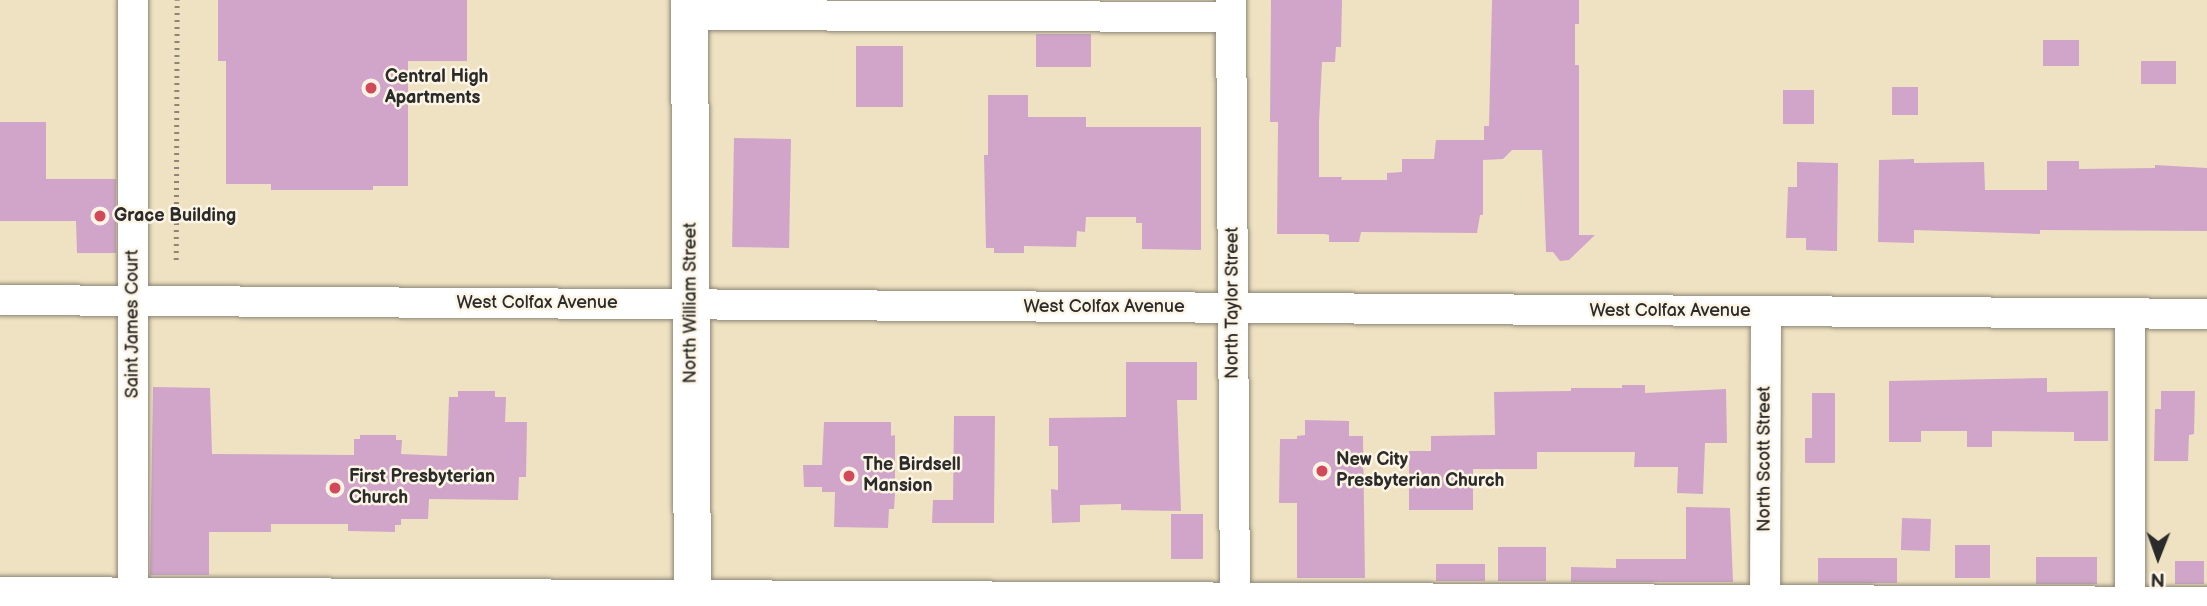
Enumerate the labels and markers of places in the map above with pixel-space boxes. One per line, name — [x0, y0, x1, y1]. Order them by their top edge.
place label: Central High Apartments — [385, 67, 488, 110]
marker: Central High Apartments — [363, 80, 379, 96]
place label: Grace Building — [114, 205, 236, 227]
marker: Grace Building — [92, 208, 108, 224]
place label: New City Presbyterian Church — [1336, 450, 1504, 492]
place label: The Birdsell Mansion — [863, 455, 961, 498]
marker: New City Presbyterian Church — [1314, 463, 1330, 479]
place label: First Presbyterian Church — [349, 467, 495, 510]
marker: The Birdsell Mansion — [841, 468, 857, 484]
marker: First Presbyterian Church — [327, 480, 343, 496]

